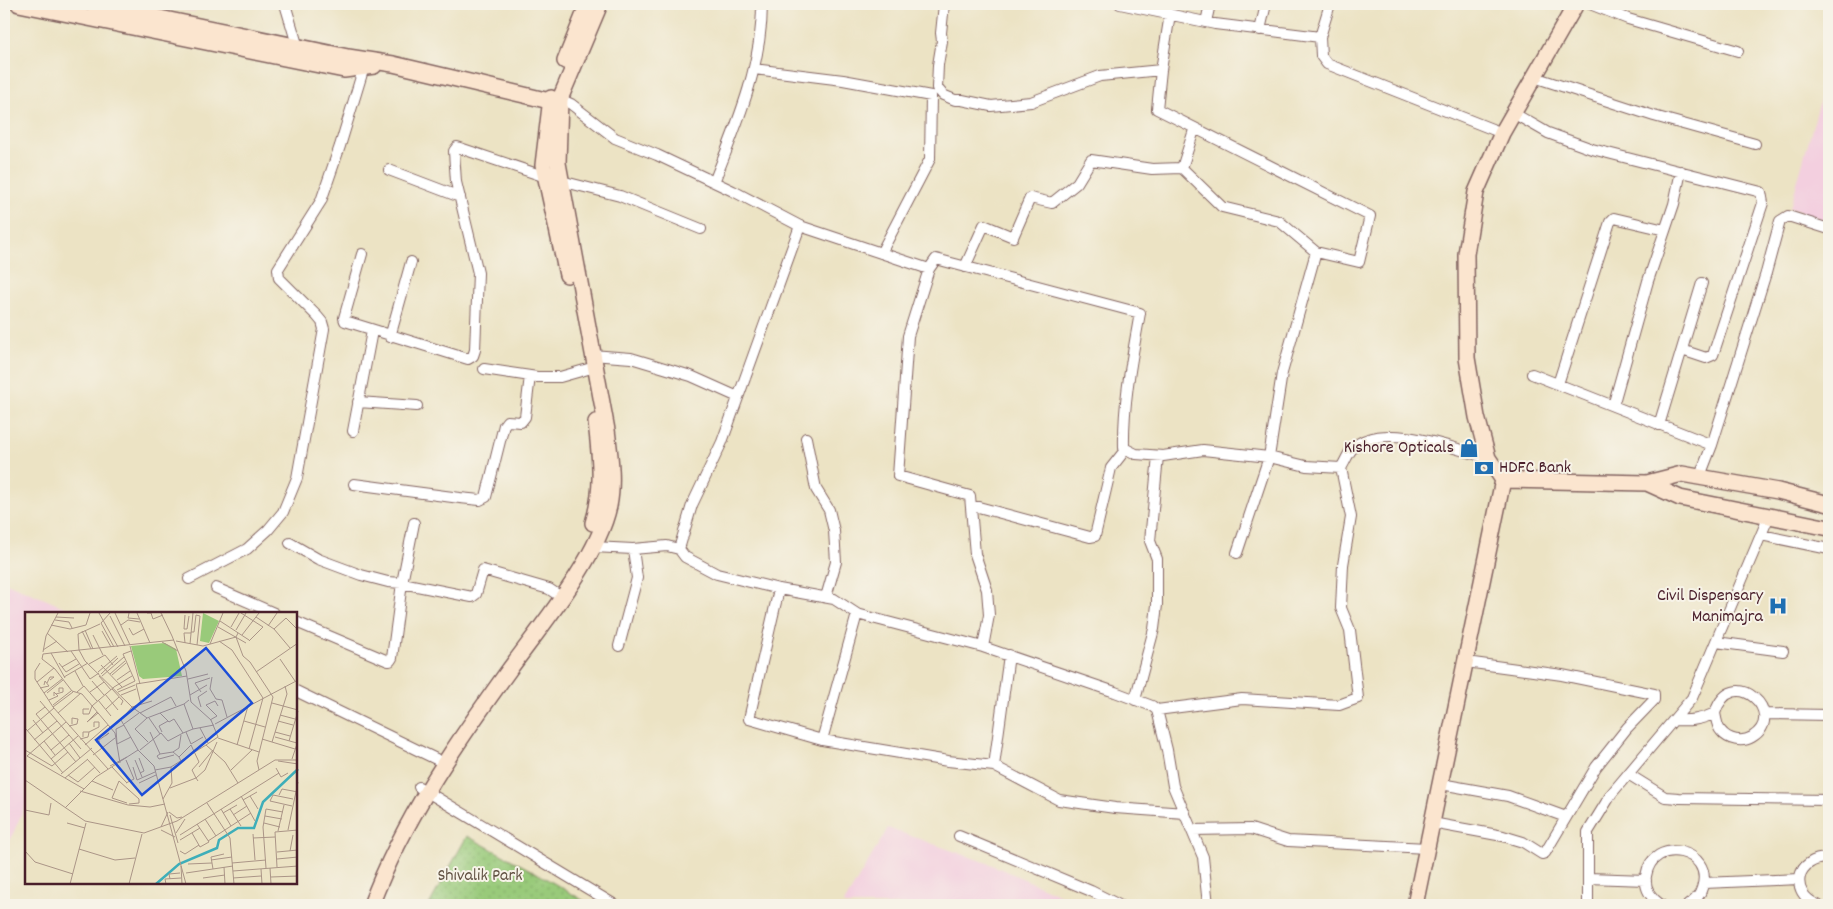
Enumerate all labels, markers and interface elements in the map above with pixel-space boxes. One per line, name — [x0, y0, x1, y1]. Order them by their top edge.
place label: Kishore Opticals — [1344, 436, 1454, 461]
shop icon: Kishore Opticals — [1458, 437, 1480, 459]
place label: HDFC Bank — [1499, 456, 1571, 481]
bank icon: HDFC Bank — [1473, 457, 1495, 479]
place label: Civil Dispensary Manimajra — [1657, 584, 1764, 630]
hospital icon: Civil Dispensary Manimajra — [1767, 595, 1789, 617]
inset map — [25, 612, 298, 884]
park label: Shivalik Park — [437, 864, 523, 889]

